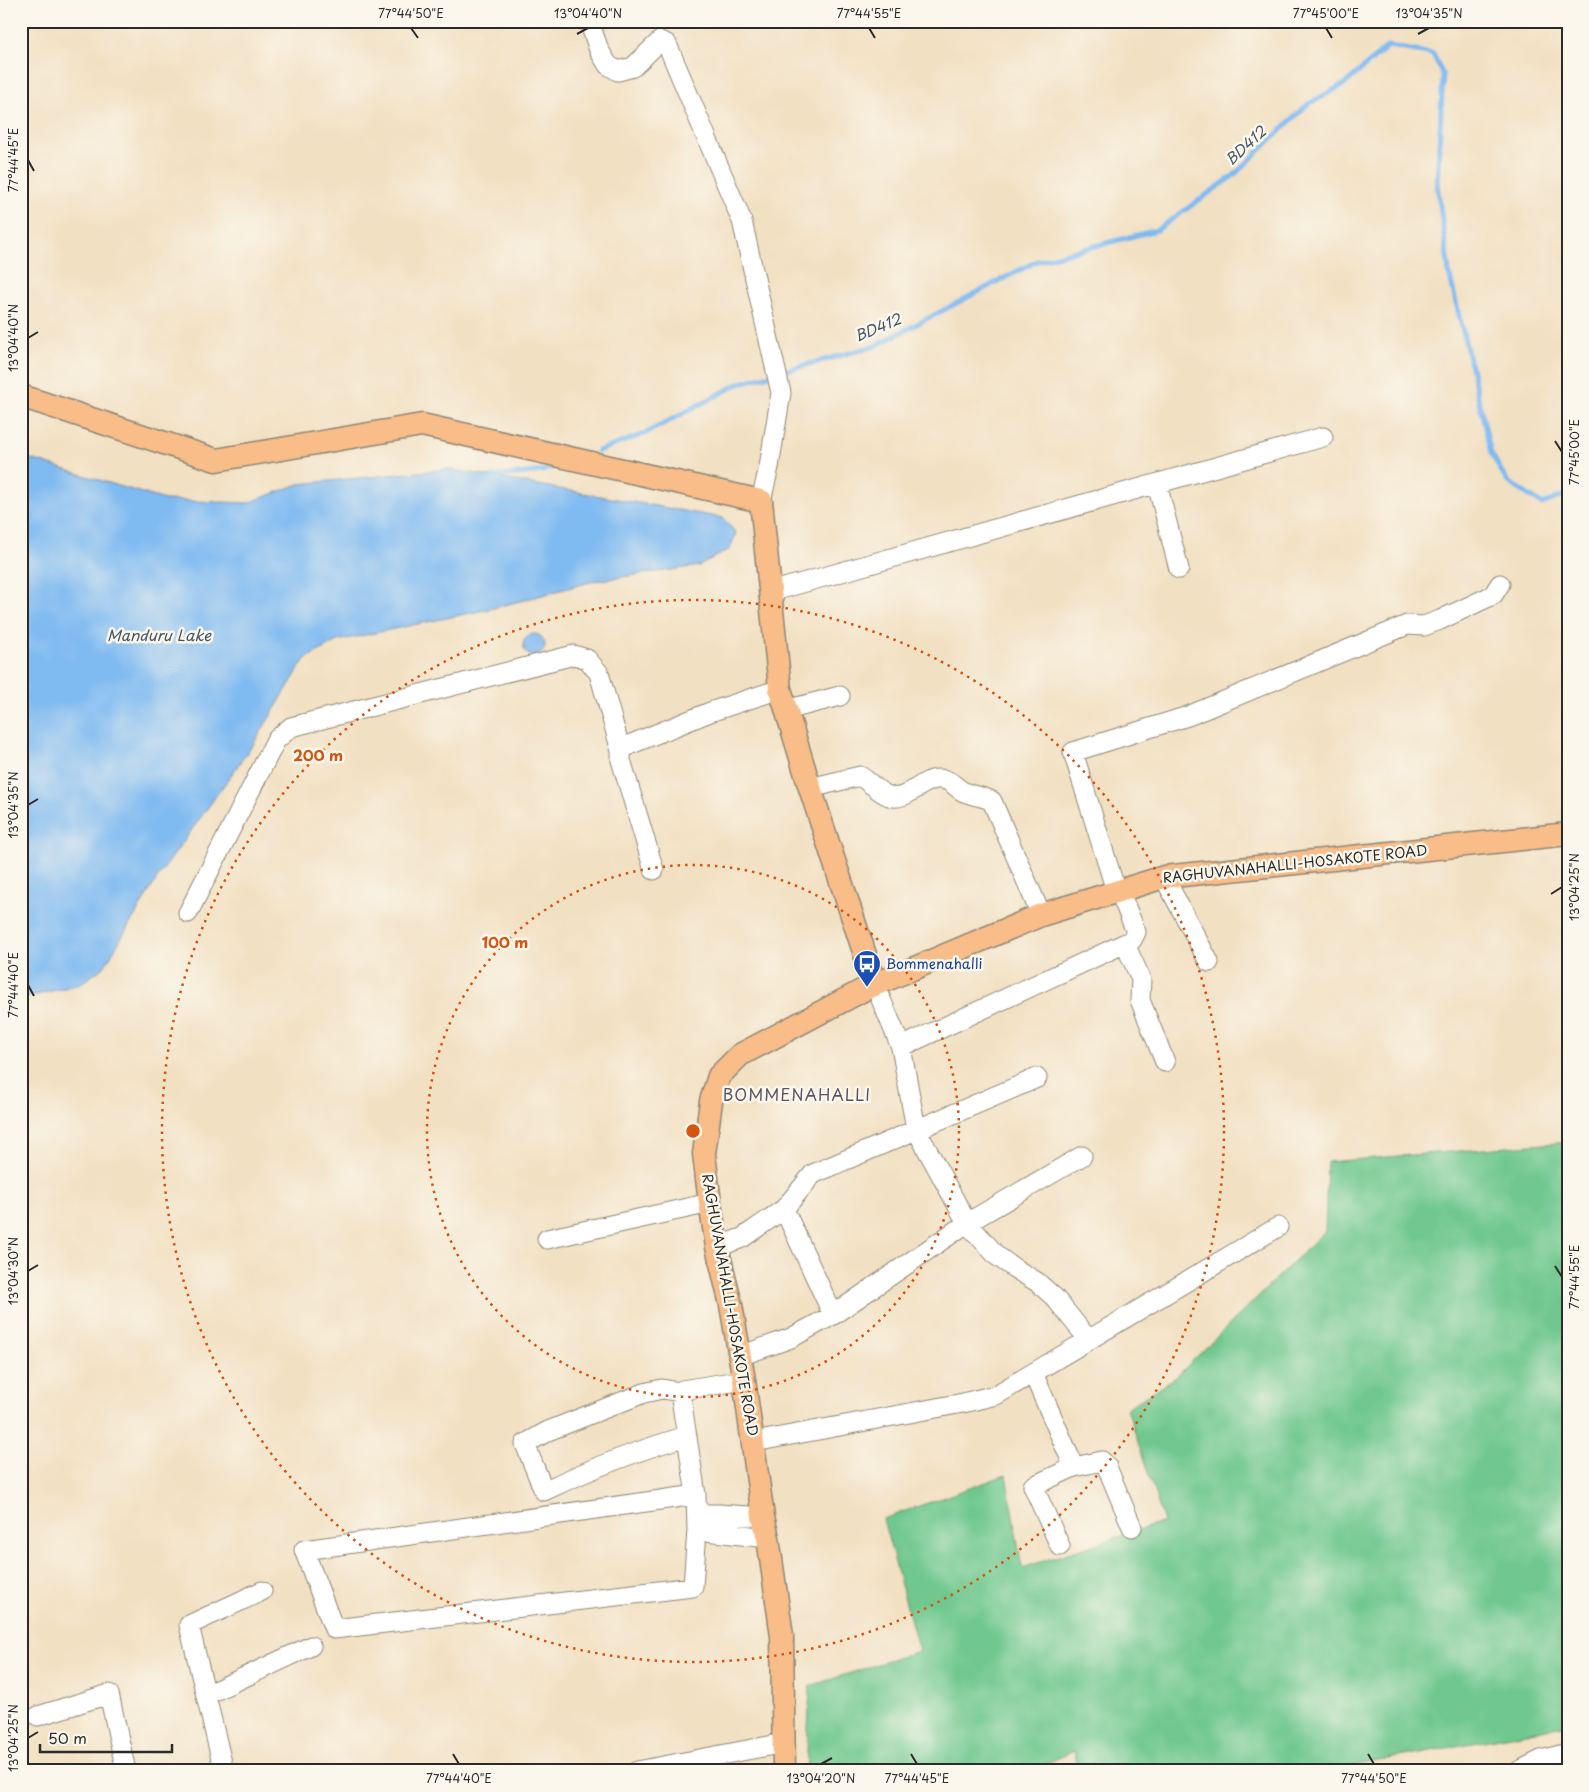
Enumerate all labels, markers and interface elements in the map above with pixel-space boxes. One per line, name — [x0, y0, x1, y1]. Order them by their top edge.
text: 77°44'50"E — [378, 4, 444, 22]
text: 13°04'40"N — [554, 4, 622, 22]
text: 77°44'55"E — [837, 4, 901, 22]
text: 77°45'00"E — [1293, 4, 1359, 22]
text: 13°04'35"N — [1395, 4, 1463, 22]
water label: BD412 — [1219, 119, 1272, 170]
text: 77°44'45"E — [4, 128, 22, 192]
text: 13°04'40"N — [4, 304, 22, 372]
water label: BD412 — [851, 306, 906, 347]
text: 77°45'00"E — [1565, 419, 1583, 485]
water label: Manduru Lake — [107, 623, 212, 646]
text: 200 m — [293, 743, 343, 766]
text: 13°04'35"N — [4, 771, 22, 839]
street label: RAGHUVANAHALLI-HOSAKOTE ROAD — [1162, 839, 1428, 888]
text: 13°04'25"N — [1565, 853, 1583, 921]
text: 100 m — [482, 930, 528, 953]
bus stop icon: Bommenahalli — [852, 949, 882, 988]
text: 77°44'40"E — [4, 952, 22, 1018]
place label: Bommenahalli — [886, 953, 982, 974]
district label: BOMMENAHALLI — [723, 1082, 871, 1106]
centre of rings — [684, 1122, 702, 1140]
street label: RAGHUVANAHALLI-HOSAKOTE ROAD — [697, 1172, 764, 1438]
text: 13°04'30"N — [4, 1237, 22, 1305]
text: 77°44'55"E — [1565, 1245, 1583, 1309]
text: 13°04'25"N — [4, 1704, 22, 1772]
scale bar — [40, 1722, 172, 1754]
text: 50 m — [48, 1726, 87, 1749]
text: 77°44'40"E — [426, 1769, 492, 1787]
text: 13°04'20"N — [787, 1769, 855, 1787]
text: 77°44'45"E — [885, 1769, 949, 1787]
text: 77°44'50"E — [1341, 1769, 1407, 1787]

